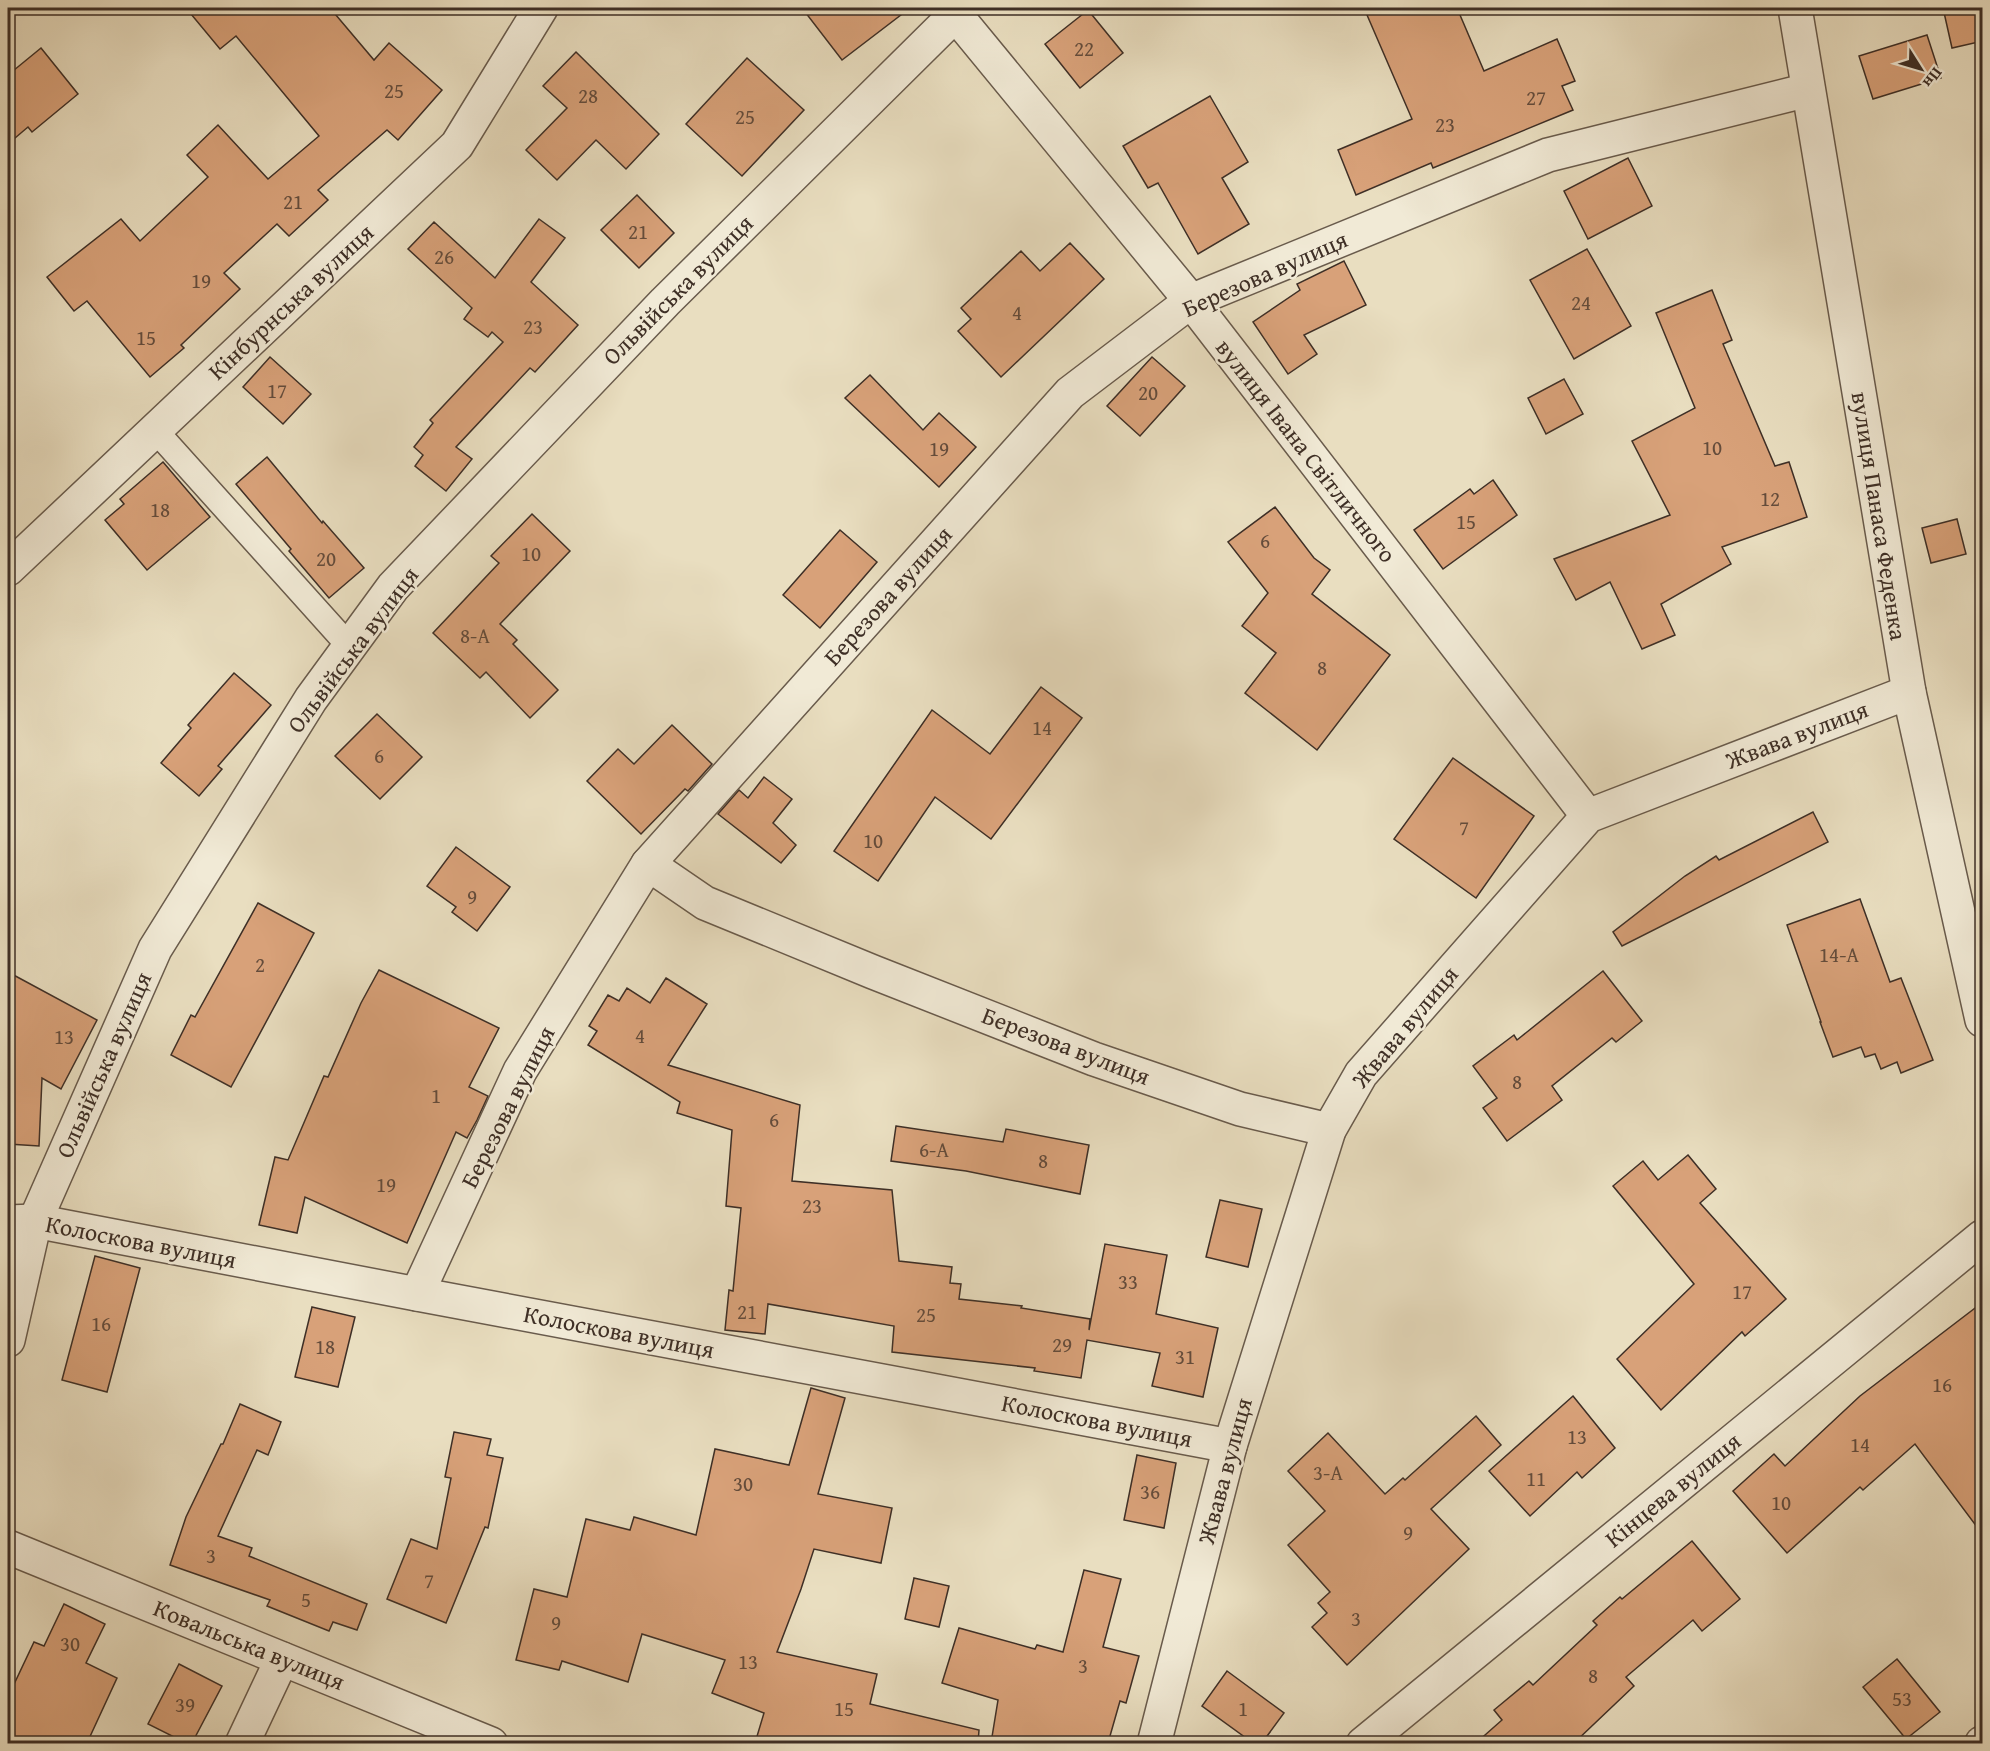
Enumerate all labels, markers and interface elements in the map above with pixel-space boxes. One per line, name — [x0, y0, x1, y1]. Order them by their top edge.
house number: 22 — [1074, 33, 1094, 64]
north arrow — [1891, 39, 1951, 99]
text: Пн — [1917, 63, 1949, 94]
house number: 25 — [384, 75, 404, 106]
house number: 28 — [578, 80, 598, 111]
house number: 27 — [1526, 82, 1546, 113]
house number: 25 — [735, 101, 755, 132]
house number: 23 — [1435, 109, 1455, 140]
house number: 21 — [283, 186, 303, 217]
street label: Ольвійська вулиця — [594, 206, 761, 373]
street label: Кінбурнська вулиця — [200, 215, 381, 388]
house number: 21 — [628, 216, 648, 247]
street label: Березова вулиця — [1177, 221, 1353, 326]
house number: 26 — [434, 241, 454, 272]
house number: 19 — [191, 265, 211, 296]
house number: 24 — [1571, 287, 1591, 318]
house number: 4 — [1012, 297, 1022, 328]
house number: 23 — [523, 311, 543, 342]
house number: 15 — [136, 322, 156, 353]
street label: вулиця Івана Світличного — [1208, 331, 1405, 570]
house number: 17 — [267, 375, 287, 406]
house number: 20 — [1138, 377, 1158, 408]
street label: вулиця Панаса Феденка — [1843, 389, 1917, 643]
house number: 10 — [1702, 432, 1722, 463]
house number: 19 — [929, 433, 949, 464]
house number: 12 — [1760, 483, 1780, 514]
house number: 18 — [150, 494, 170, 525]
house number: 15 — [1456, 506, 1476, 537]
street label: Березова вулиця — [815, 518, 960, 673]
house number: 6 — [1260, 525, 1270, 556]
house number: 10 — [521, 538, 541, 569]
house number: 20 — [316, 543, 336, 574]
street label: Ольвійська вулиця — [278, 559, 427, 740]
house number: 8-А — [460, 620, 490, 651]
house number: 8 — [1317, 652, 1327, 683]
street label: Жвава вулиця — [1720, 691, 1873, 778]
house number: 14 — [1032, 712, 1052, 743]
house number: 6 — [374, 740, 384, 771]
house number: 7 — [1459, 812, 1469, 843]
house number: 10 — [863, 825, 883, 856]
house number: 9 — [467, 881, 477, 912]
house number: 14-А — [1819, 939, 1859, 970]
house number: 2 — [255, 949, 265, 980]
street label: Жвава вулиця — [1342, 958, 1466, 1096]
street label: Ольвійська вулиця — [47, 966, 160, 1163]
street label: Березова вулиця — [977, 997, 1155, 1094]
street label: Березова вулиця — [452, 1020, 563, 1194]
house number: 4 — [635, 1020, 645, 1051]
house number: 13 — [54, 1021, 74, 1052]
house number: 8 — [1512, 1066, 1522, 1097]
house number: 1 — [431, 1080, 441, 1111]
house number: 6 — [769, 1104, 779, 1135]
house number: 6-А — [919, 1134, 949, 1165]
house number: 8 — [1038, 1145, 1048, 1176]
house number: 19 — [376, 1169, 396, 1200]
house number: 23 — [802, 1190, 822, 1221]
street label: Колоскова вулиця — [43, 1206, 239, 1277]
house number: 33 — [1118, 1266, 1138, 1297]
house number: 17 — [1732, 1276, 1752, 1307]
street label: Колоскова вулиця — [521, 1296, 717, 1367]
house number: 21 — [737, 1296, 757, 1327]
house number: 25 — [916, 1299, 936, 1330]
house number: 16 — [91, 1308, 111, 1339]
house number: 29 — [1052, 1329, 1072, 1360]
house number: 18 — [315, 1331, 335, 1362]
house number: 31 — [1175, 1341, 1195, 1372]
house number: 16 — [1932, 1369, 1952, 1400]
street label: Колоскова вулиця — [999, 1385, 1195, 1456]
street label: Жвава вулиця — [1188, 1394, 1261, 1549]
house number: 13 — [1567, 1421, 1587, 1452]
street label: Кінцева вулиця — [1597, 1424, 1748, 1555]
house number: 14 — [1850, 1429, 1870, 1460]
house number: 3-А — [1313, 1457, 1343, 1488]
house number: 11 — [1526, 1463, 1546, 1494]
house number: 30 — [733, 1468, 753, 1499]
house number: 36 — [1140, 1476, 1160, 1507]
house number: 10 — [1771, 1487, 1791, 1518]
house number: 9 — [1403, 1517, 1413, 1548]
house number: 3 — [206, 1540, 216, 1571]
house number: 7 — [424, 1565, 434, 1596]
house number: 5 — [301, 1584, 311, 1615]
street label: Ковальська вулиця — [148, 1590, 350, 1699]
house number: 3 — [1351, 1603, 1361, 1634]
house number: 9 — [551, 1607, 561, 1638]
house number: 30 — [60, 1628, 80, 1659]
house number: 13 — [738, 1646, 758, 1677]
house number: 3 — [1078, 1650, 1088, 1681]
house number: 8 — [1588, 1660, 1598, 1691]
house number: 53 — [1892, 1683, 1912, 1714]
house number: 39 — [175, 1689, 195, 1720]
house number: 15 — [834, 1693, 854, 1724]
house number: 1 — [1238, 1693, 1248, 1724]

